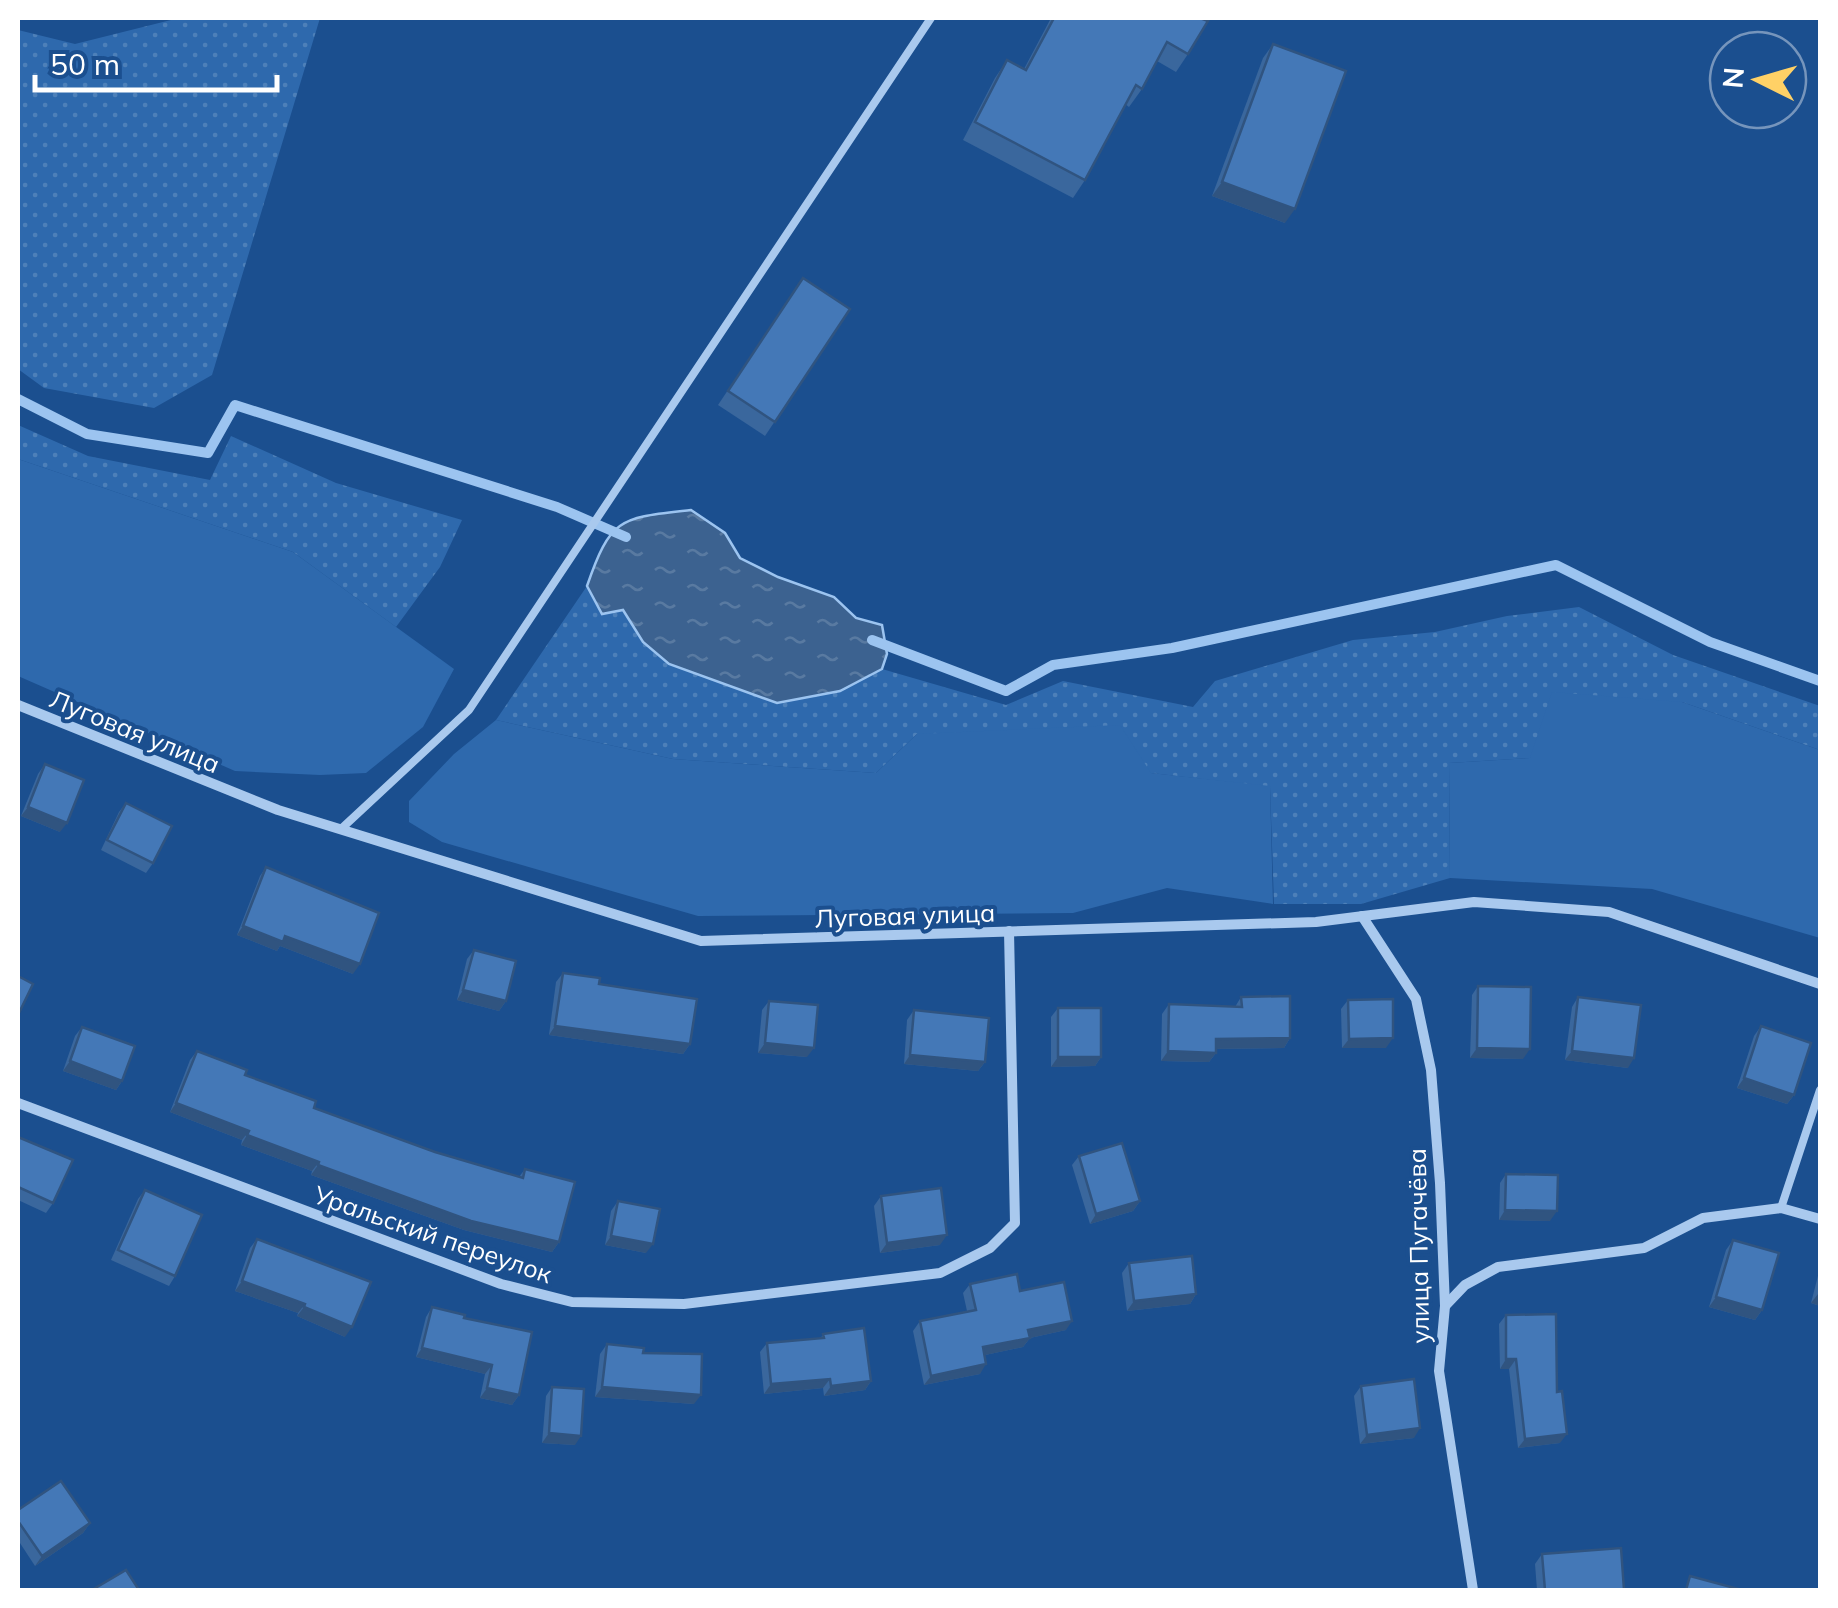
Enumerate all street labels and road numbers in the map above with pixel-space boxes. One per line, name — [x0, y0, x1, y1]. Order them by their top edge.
street label: Луговая улица — [46, 683, 224, 779]
street label: Луговая улица — [814, 896, 996, 934]
street label: улица Пугачёва — [1401, 1148, 1435, 1344]
street label: Уральский переулок — [309, 1178, 557, 1289]

